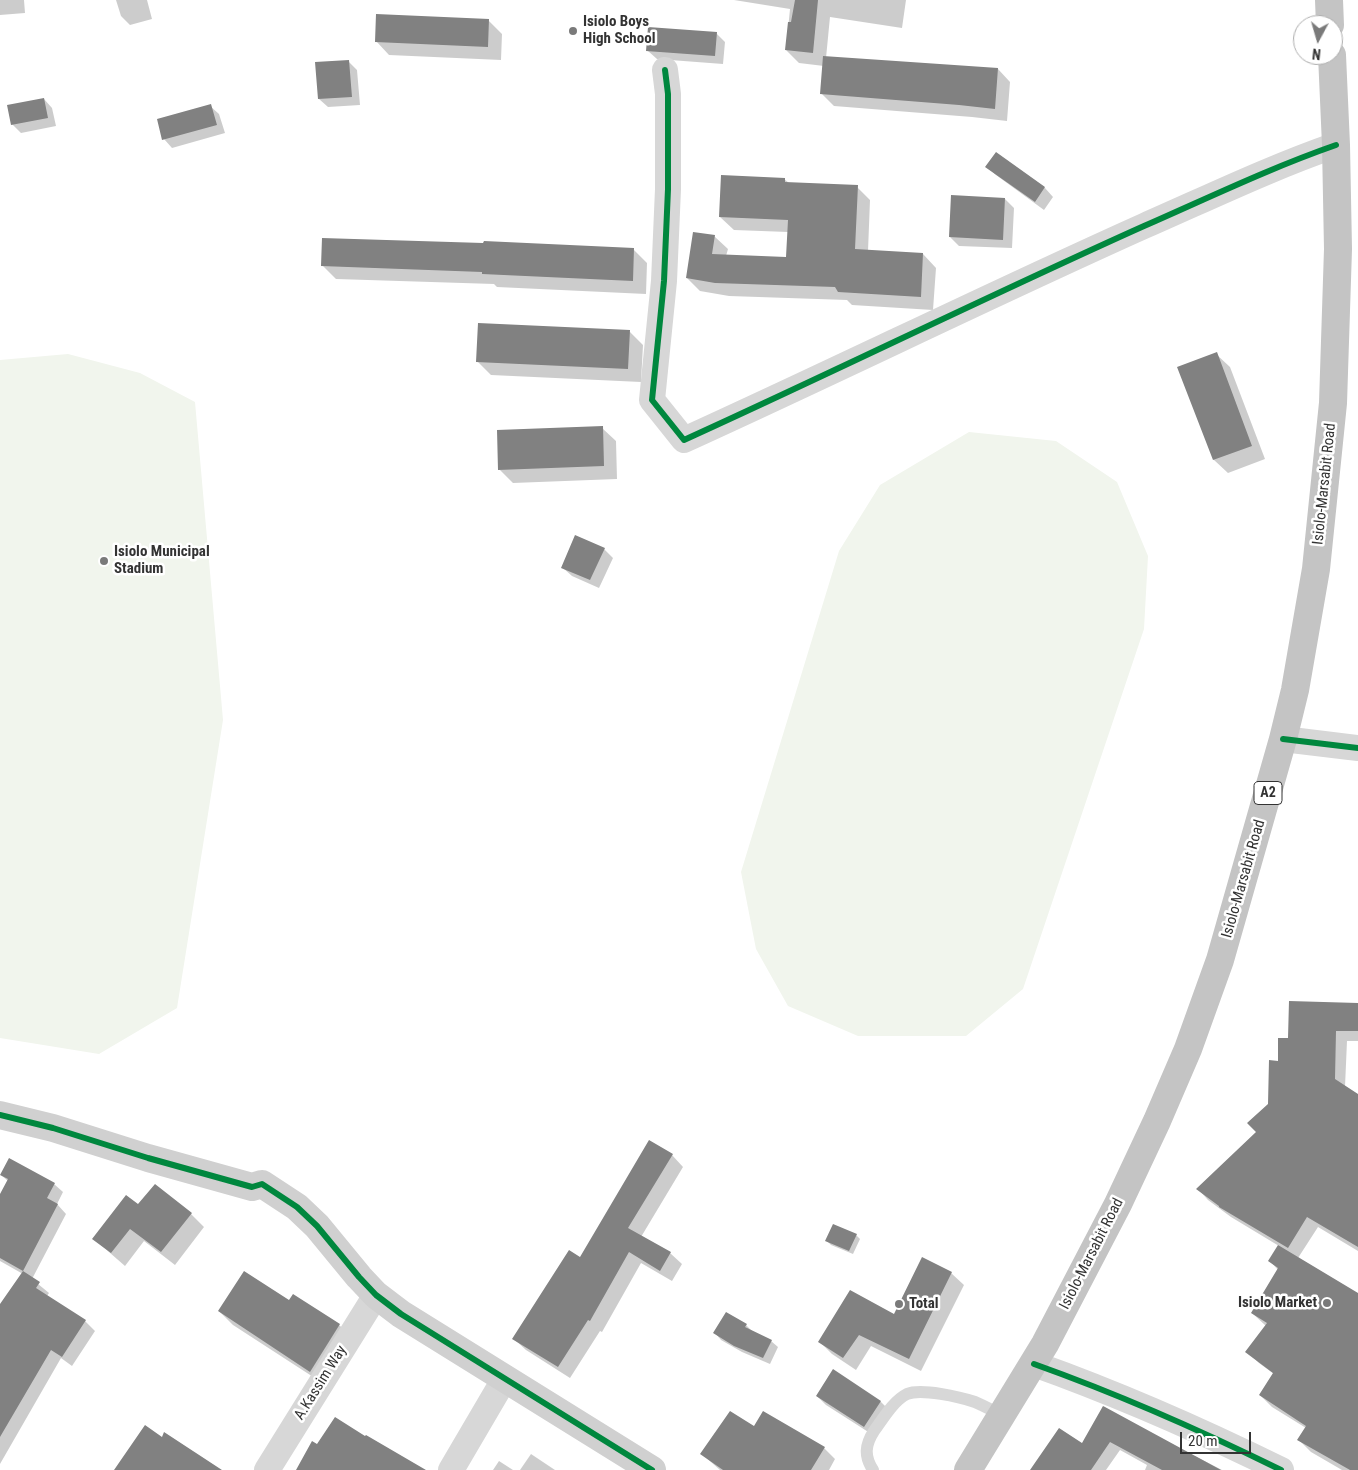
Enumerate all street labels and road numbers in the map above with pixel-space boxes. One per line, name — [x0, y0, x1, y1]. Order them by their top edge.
street label: Isiolo-Marsabit Road — [1310, 422, 1340, 546]
road number: A2 — [1254, 781, 1282, 804]
street label: Isiolo-Marsabit Road — [1219, 818, 1269, 940]
street label: Isiolo-Marsabit Road — [1056, 1195, 1128, 1313]
street label: A.Kassim Way — [291, 1342, 351, 1424]

